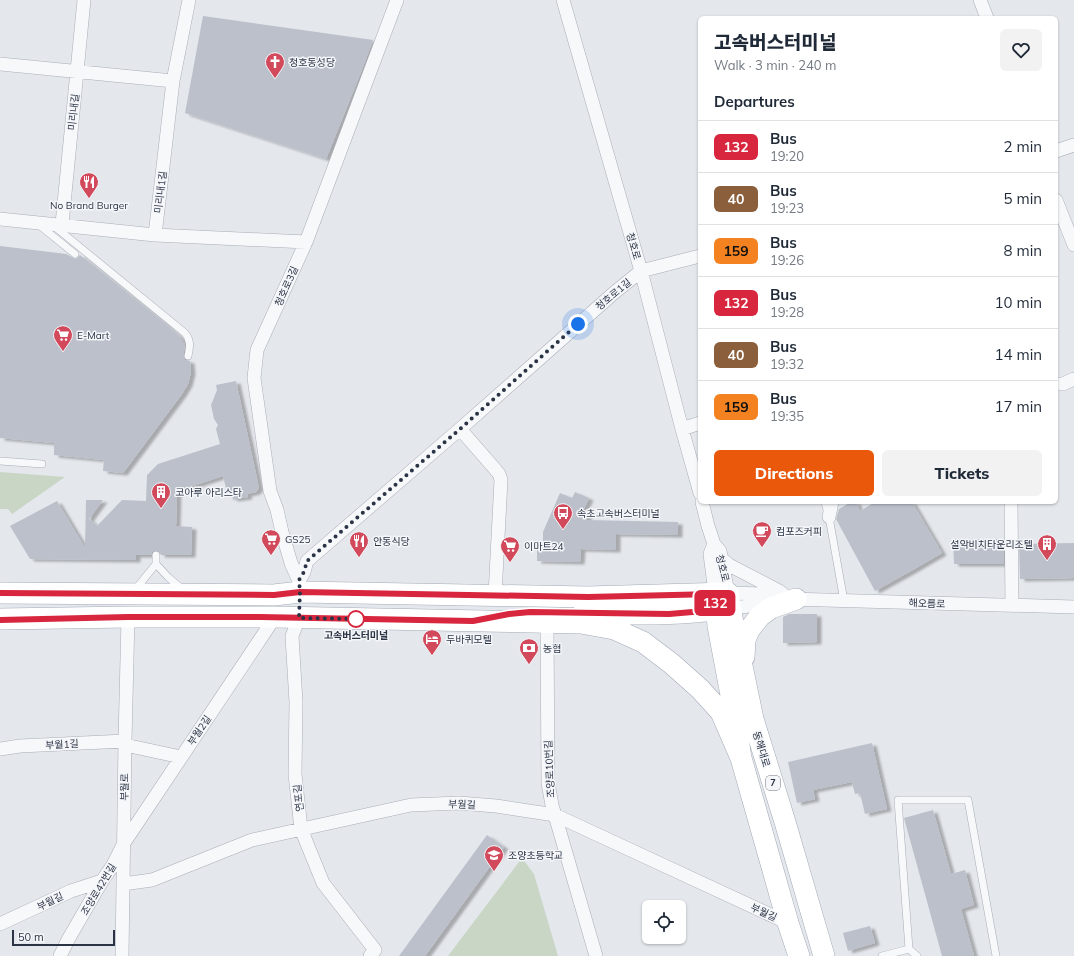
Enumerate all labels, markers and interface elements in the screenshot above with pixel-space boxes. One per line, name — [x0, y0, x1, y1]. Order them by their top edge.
button: heart — [1000, 29, 1042, 71]
text: 고속버스터미널 — [714, 30, 836, 54]
church icon: 청호동성당 — [264, 51, 286, 79]
place label: 청호동성당 — [289, 56, 335, 69]
text: Walk · 3 min · 240 m — [714, 57, 836, 73]
text: Departures — [714, 92, 795, 111]
street label: 미리내길 — [65, 93, 82, 131]
text: Bus — [770, 129, 797, 148]
text: 2 min — [1004, 137, 1042, 156]
text: 132 — [723, 138, 749, 156]
text: 19:20 — [770, 148, 804, 164]
street label: 미리내1길 — [151, 170, 170, 214]
restaurant icon: No Brand Burger — [78, 171, 100, 199]
text: Bus — [770, 181, 797, 200]
text: 5 min — [1004, 189, 1042, 208]
text: 40 — [728, 190, 744, 208]
place label: No Brand Burger — [50, 199, 128, 212]
text: 19:23 — [770, 200, 804, 216]
street label: 청호로 — [623, 231, 644, 261]
text: Bus — [770, 233, 797, 252]
text: 8 min — [1004, 241, 1042, 260]
text: 159 — [723, 242, 749, 260]
text: 19:26 — [770, 252, 804, 268]
street label: 청호로3길 — [272, 264, 301, 308]
street label: 청호로1길 — [593, 276, 634, 313]
text: Bus — [770, 285, 797, 304]
text: 10 min — [995, 293, 1042, 312]
text: 132 — [723, 294, 749, 312]
text: 19:28 — [770, 304, 804, 320]
your location — [568, 314, 588, 334]
supermarket icon: E-Mart — [52, 324, 74, 352]
place label: E-Mart — [77, 329, 110, 342]
text: Bus — [770, 337, 797, 356]
text: 14 min — [995, 345, 1042, 364]
text: 40 — [728, 346, 744, 364]
text: 19:32 — [770, 356, 804, 372]
text: Bus — [770, 389, 797, 408]
text: 17 min — [995, 397, 1042, 416]
text: 159 — [723, 398, 749, 416]
text: 19:35 — [770, 408, 804, 424]
button: Directions — [714, 450, 874, 496]
button: Tickets — [882, 450, 1042, 496]
building icon: 코아루 아리스타 — [150, 481, 172, 509]
place label: 코아루 아리스타 — [175, 486, 242, 499]
bus stop icon: 속초고속버스터미널 — [552, 502, 574, 530]
place label: 속초고속버스터미널 — [577, 507, 660, 520]
cafe icon: 컴포즈커피 — [751, 520, 773, 548]
place label: 컴포즈커피 — [776, 525, 822, 538]
supermarket icon: GS25 — [260, 528, 282, 556]
restaurant icon: 안동식당 — [348, 530, 370, 558]
place label: GS25 — [285, 533, 311, 546]
building icon: 설악비치타운리조텔 — [1036, 533, 1058, 561]
place label: 안동식당 — [373, 535, 410, 548]
supermarket icon: 이마트24 — [499, 535, 521, 563]
place label: 설악비치타운리조텔 — [950, 538, 1033, 551]
place label: 이마트24 — [524, 540, 564, 553]
street label: 청호로 — [713, 553, 732, 583]
line badge: 132 — [692, 590, 738, 616]
text: 132 — [702, 594, 728, 612]
street label: 해오름로 — [908, 596, 946, 611]
marker: 고속버스터미널 — [347, 610, 365, 628]
hotel icon: 두바퀴모텔 — [421, 628, 443, 656]
place label: 고속버스터미널 — [324, 629, 388, 642]
place label: 두바퀴모텔 — [446, 633, 492, 646]
bank icon: 농협 — [518, 637, 540, 665]
place label: 농협 — [543, 642, 561, 655]
street label: 부월2길 — [185, 713, 214, 748]
street label: 동해대로 — [750, 730, 773, 769]
street label: 부월1길 — [45, 737, 79, 752]
street label: 조양로10번길 — [541, 740, 558, 798]
street label: 부월로 — [118, 773, 131, 801]
road number: 7 — [766, 776, 780, 790]
street label: 연포길 — [291, 784, 306, 812]
street label: 부월길 — [448, 798, 476, 811]
school or university icon: 조양초등학교 — [483, 844, 505, 872]
place label: 조양초등학교 — [508, 849, 563, 862]
street label: 조양로42번길 — [78, 861, 119, 917]
street label: 부월길 — [35, 890, 65, 913]
map controls — [642, 900, 686, 944]
button: locate — [642, 900, 686, 944]
street label: 부월길 — [749, 901, 779, 924]
scale bar — [12, 928, 115, 947]
text: 50 m — [18, 930, 44, 944]

